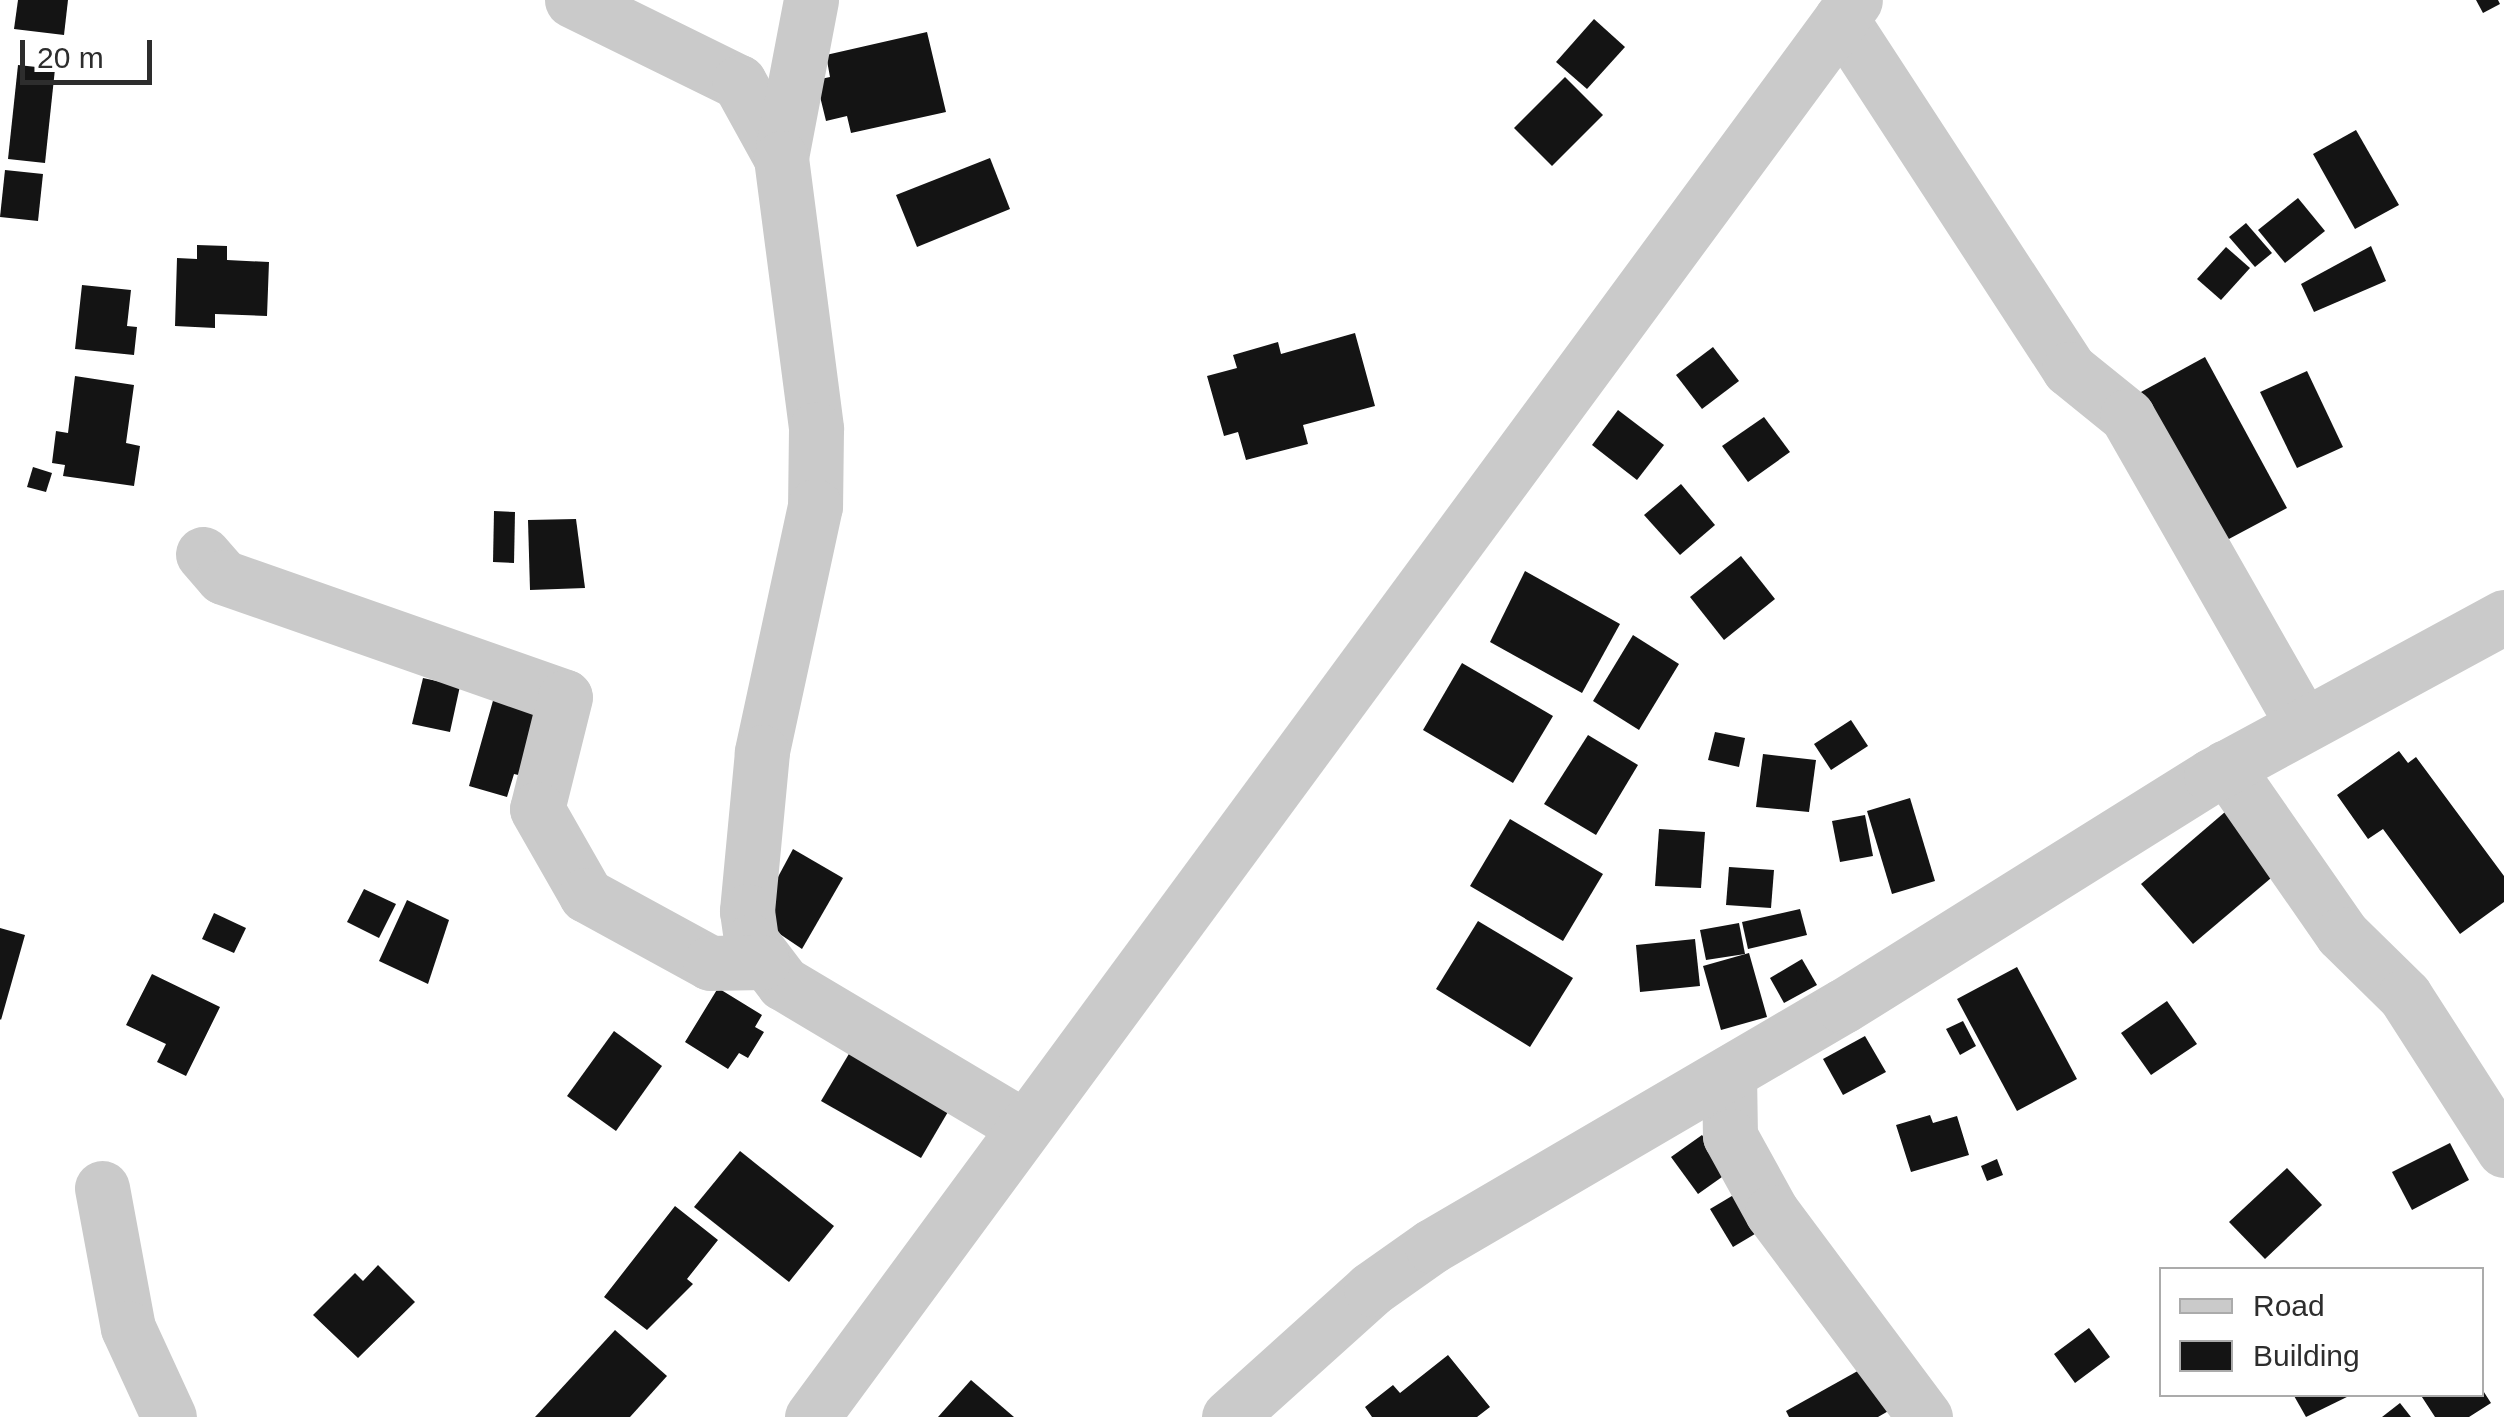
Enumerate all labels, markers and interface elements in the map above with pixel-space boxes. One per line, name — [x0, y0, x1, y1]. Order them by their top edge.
scale bar — [25, 20, 158, 82]
text: 20 m — [37, 41, 104, 74]
legend — [2159, 1267, 2484, 1397]
text: Road — [2253, 1289, 2325, 1322]
text: Building — [2253, 1339, 2360, 1372]

